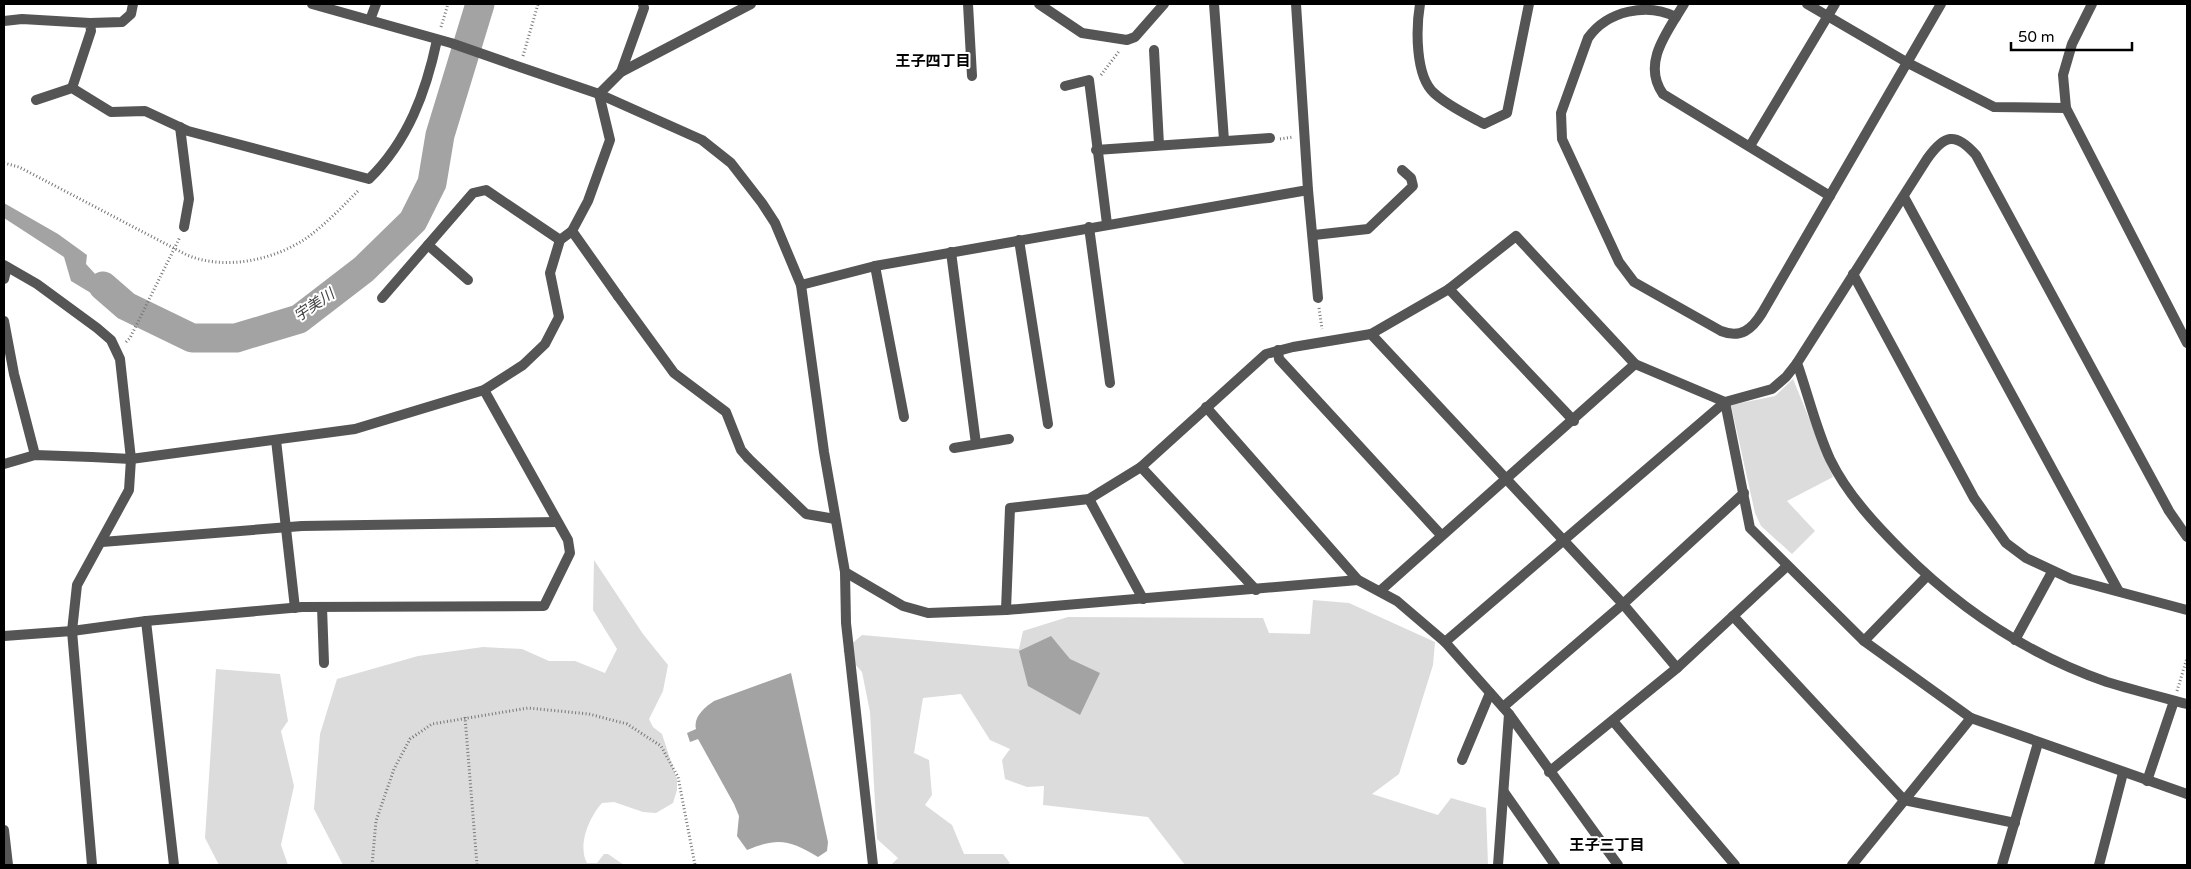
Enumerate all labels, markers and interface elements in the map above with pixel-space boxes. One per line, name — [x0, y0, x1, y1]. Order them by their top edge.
scale bar — [2011, 20, 2132, 52]
text: 50 m — [2018, 28, 2055, 46]
district label: 王子四丁目 — [895, 52, 971, 70]
water label: 宇美川 — [290, 284, 339, 325]
district label: 王子三丁目 — [1569, 836, 1645, 854]

